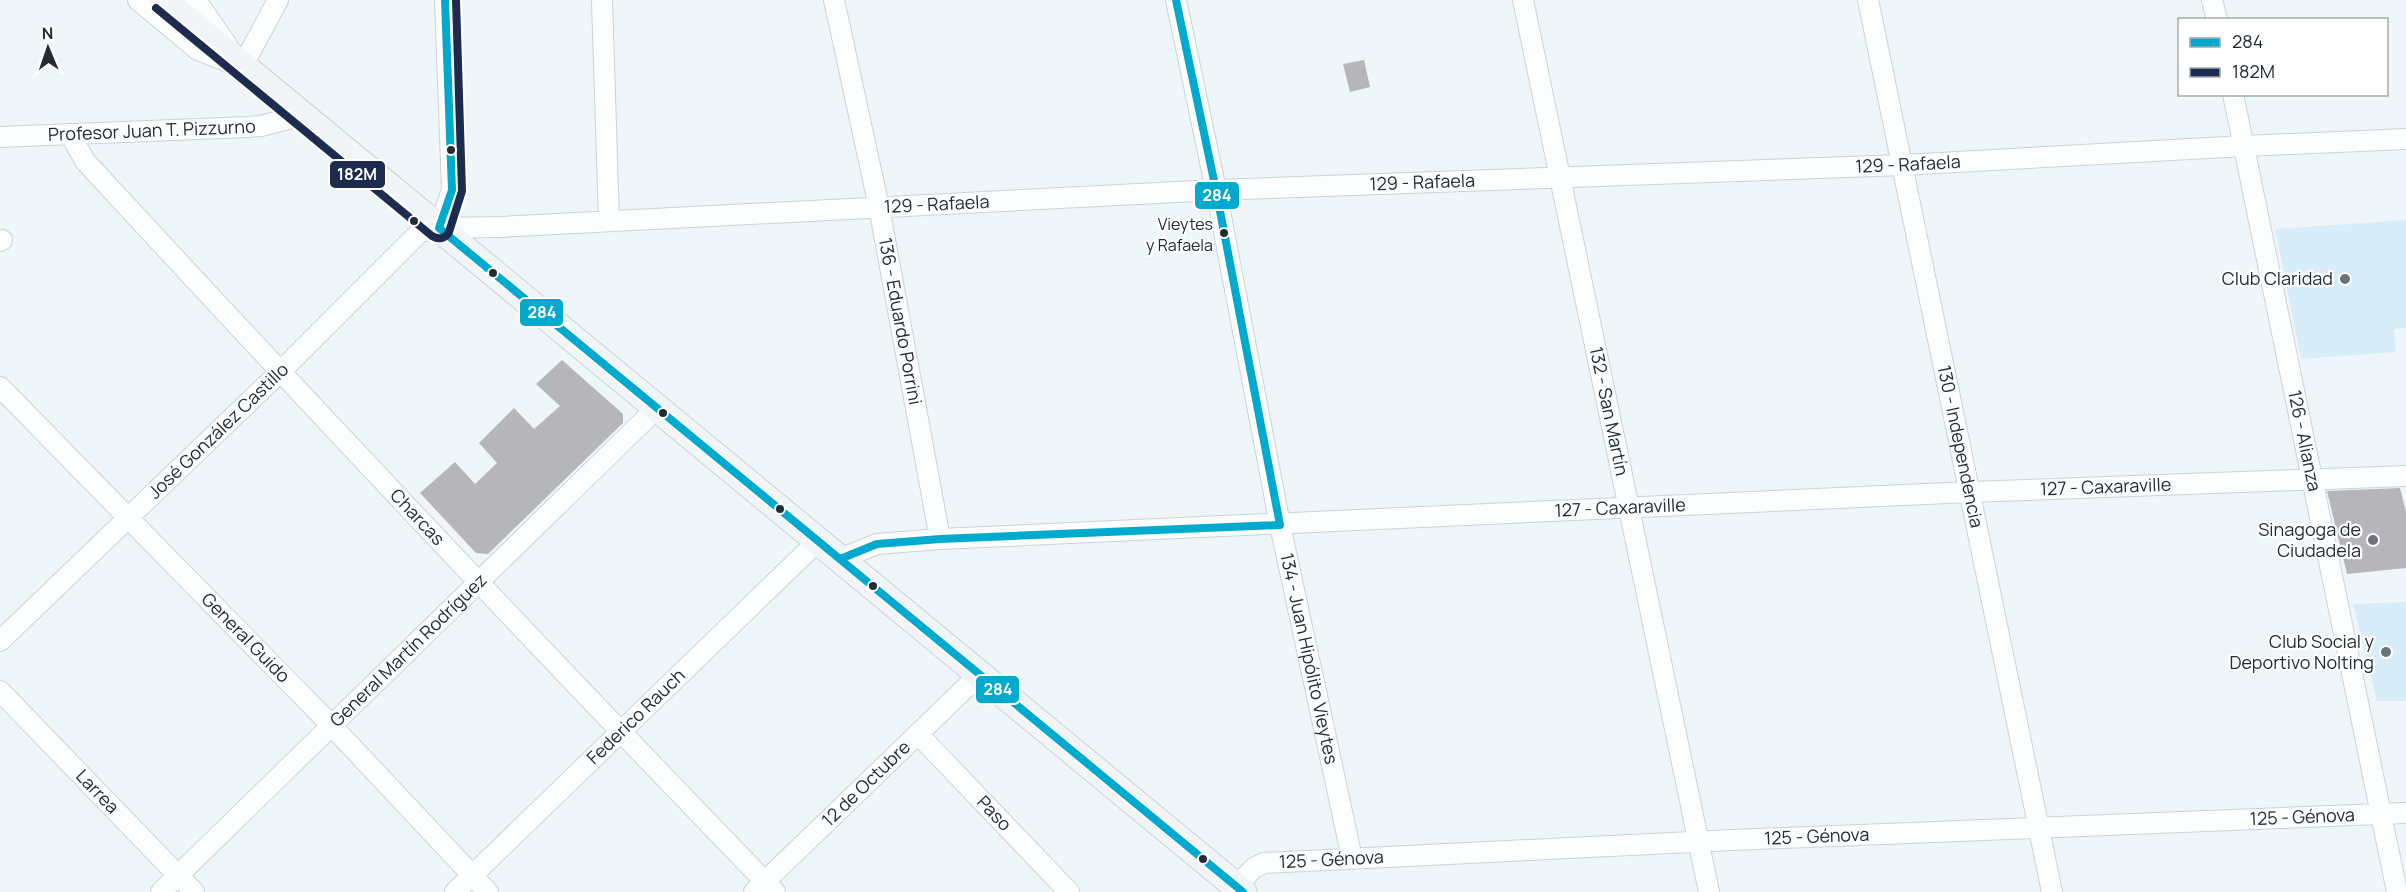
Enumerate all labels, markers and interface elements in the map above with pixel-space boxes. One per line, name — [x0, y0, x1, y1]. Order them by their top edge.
north arrow — [18, 18, 78, 78]
legend — [2178, 18, 2388, 96]
text: N — [41, 22, 54, 44]
text: 284 — [2232, 29, 2263, 53]
text: 182M — [2232, 59, 2275, 83]
street label: Profesor Juan T. Pizzurno — [48, 113, 256, 146]
unlabelled marker — [445, 144, 457, 156]
street label: 129 - Rafaela — [1855, 149, 1961, 178]
line badge: 182M — [329, 160, 386, 189]
text: 182M — [337, 163, 377, 185]
street label: 129 - Rafaela — [1369, 168, 1475, 195]
line badge: 284 — [1194, 181, 1240, 210]
text: 284 — [1202, 184, 1232, 206]
street label: 129 - Rafaela — [883, 189, 990, 218]
place label: Vieytes y Rafaela — [1146, 213, 1213, 256]
unlabelled marker — [408, 215, 420, 227]
marker: Vieytes y Rafaela — [1218, 227, 1230, 239]
street label: 136 - Eduardo Porrini — [874, 236, 928, 407]
place label: Club Claridad — [2222, 266, 2333, 290]
unlabelled marker — [487, 267, 499, 279]
marker: Club Claridad — [2338, 272, 2352, 286]
line badge: 284 — [519, 298, 564, 327]
text: 284 — [527, 301, 557, 323]
street label: 132 - San Martín — [1585, 344, 1635, 478]
street label: José González Castillo — [142, 357, 293, 504]
street label: 130 - Independencia — [1933, 363, 1990, 530]
street label: 126 - Alianza — [2283, 388, 2327, 493]
unlabelled marker — [657, 407, 669, 419]
street label: 127 - Caxaraville — [2040, 472, 2172, 500]
street label: Charcas — [385, 483, 450, 550]
street label: 127 - Caxaraville — [1554, 492, 1686, 522]
unlabelled marker — [774, 503, 786, 515]
place label: Sinagoga de Ciudadela — [2258, 517, 2361, 562]
marker: Sinagoga de Ciudadela — [2366, 533, 2380, 547]
street label: 134 - Juan Hipólito Vieytes — [1275, 551, 1344, 766]
street label: General Martín Rodríguez — [324, 568, 492, 732]
unlabelled marker — [867, 580, 879, 592]
street label: General Guido — [197, 587, 296, 687]
place label: Club Social y Deportivo Nolting — [2229, 629, 2375, 674]
marker: Club Social y Deportivo Nolting — [2379, 645, 2393, 659]
street label: Federico Rauch — [581, 663, 690, 769]
line badge: 284 — [975, 675, 1020, 704]
text: 284 — [983, 678, 1013, 700]
street label: 12 de Octubre — [816, 735, 915, 831]
street label: Larrea — [71, 764, 125, 818]
street label: Paso — [972, 790, 1017, 836]
street label: 125 - Génova — [2249, 802, 2355, 830]
street label: 125 - Génova — [1764, 822, 1870, 850]
street label: 125 - Génova — [1278, 844, 1384, 873]
unlabelled marker — [1197, 853, 1209, 865]

